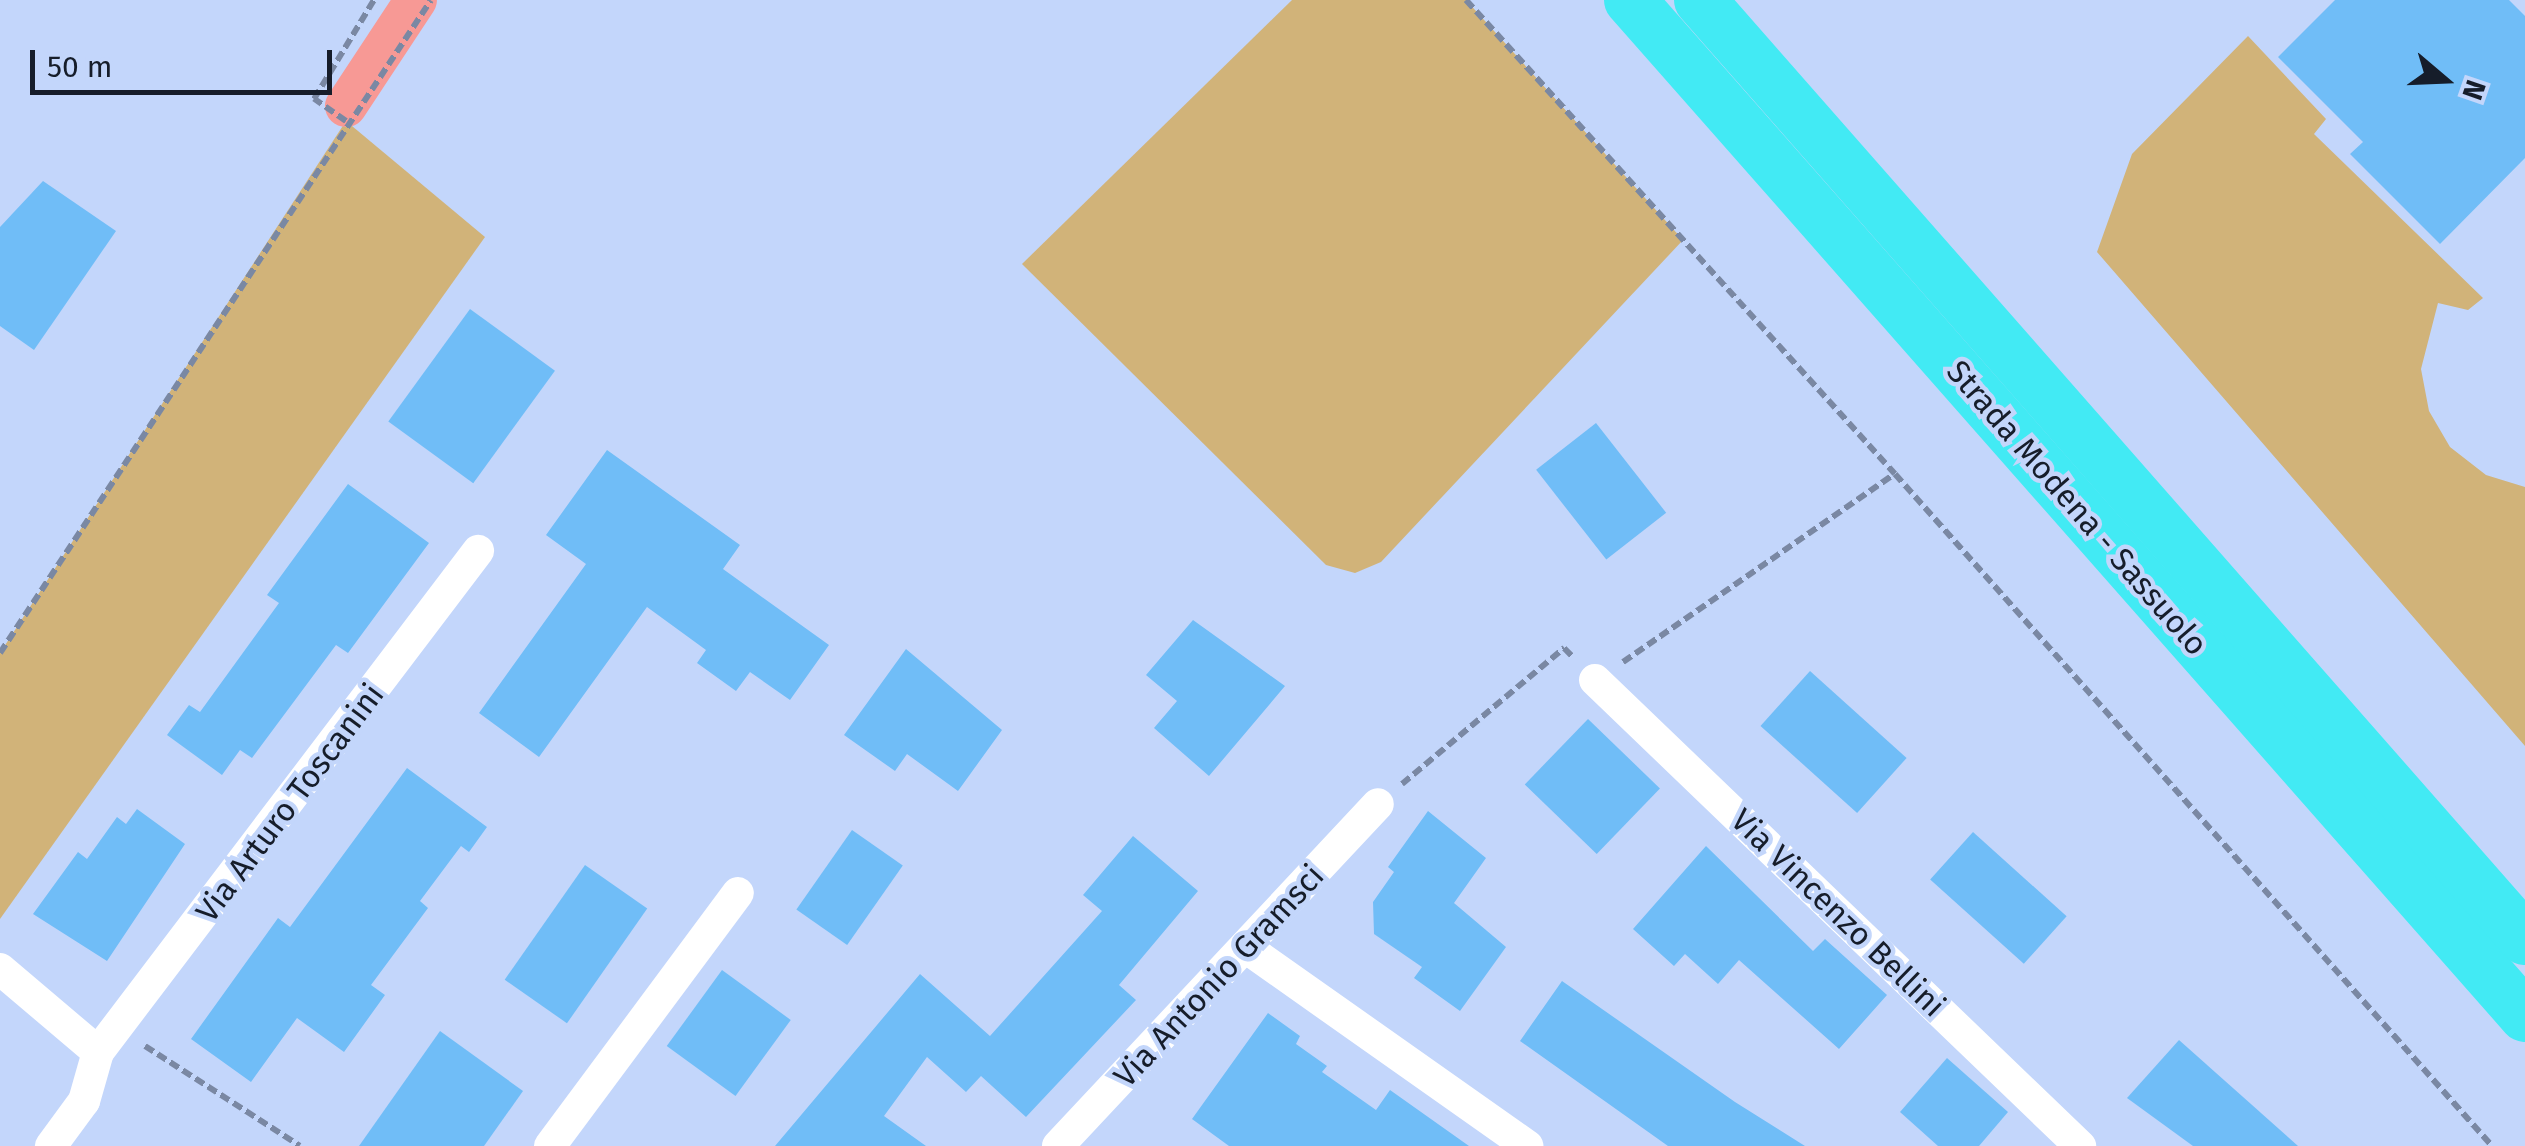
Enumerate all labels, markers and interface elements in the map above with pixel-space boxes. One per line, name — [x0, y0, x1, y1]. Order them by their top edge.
scale bar — [35, 30, 338, 92]
north arrow — [2395, 30, 2495, 130]
text: 50 m — [47, 49, 112, 85]
text: N — [2455, 76, 2492, 104]
street label: Strada Modena - Sassuolo — [1938, 353, 2216, 663]
street label: Via Arturo Toscanini — [188, 676, 392, 930]
street label: Via Vincenzo Bellini — [1723, 801, 1953, 1025]
street label: Via Antonio Gramsci — [1106, 857, 1332, 1095]

